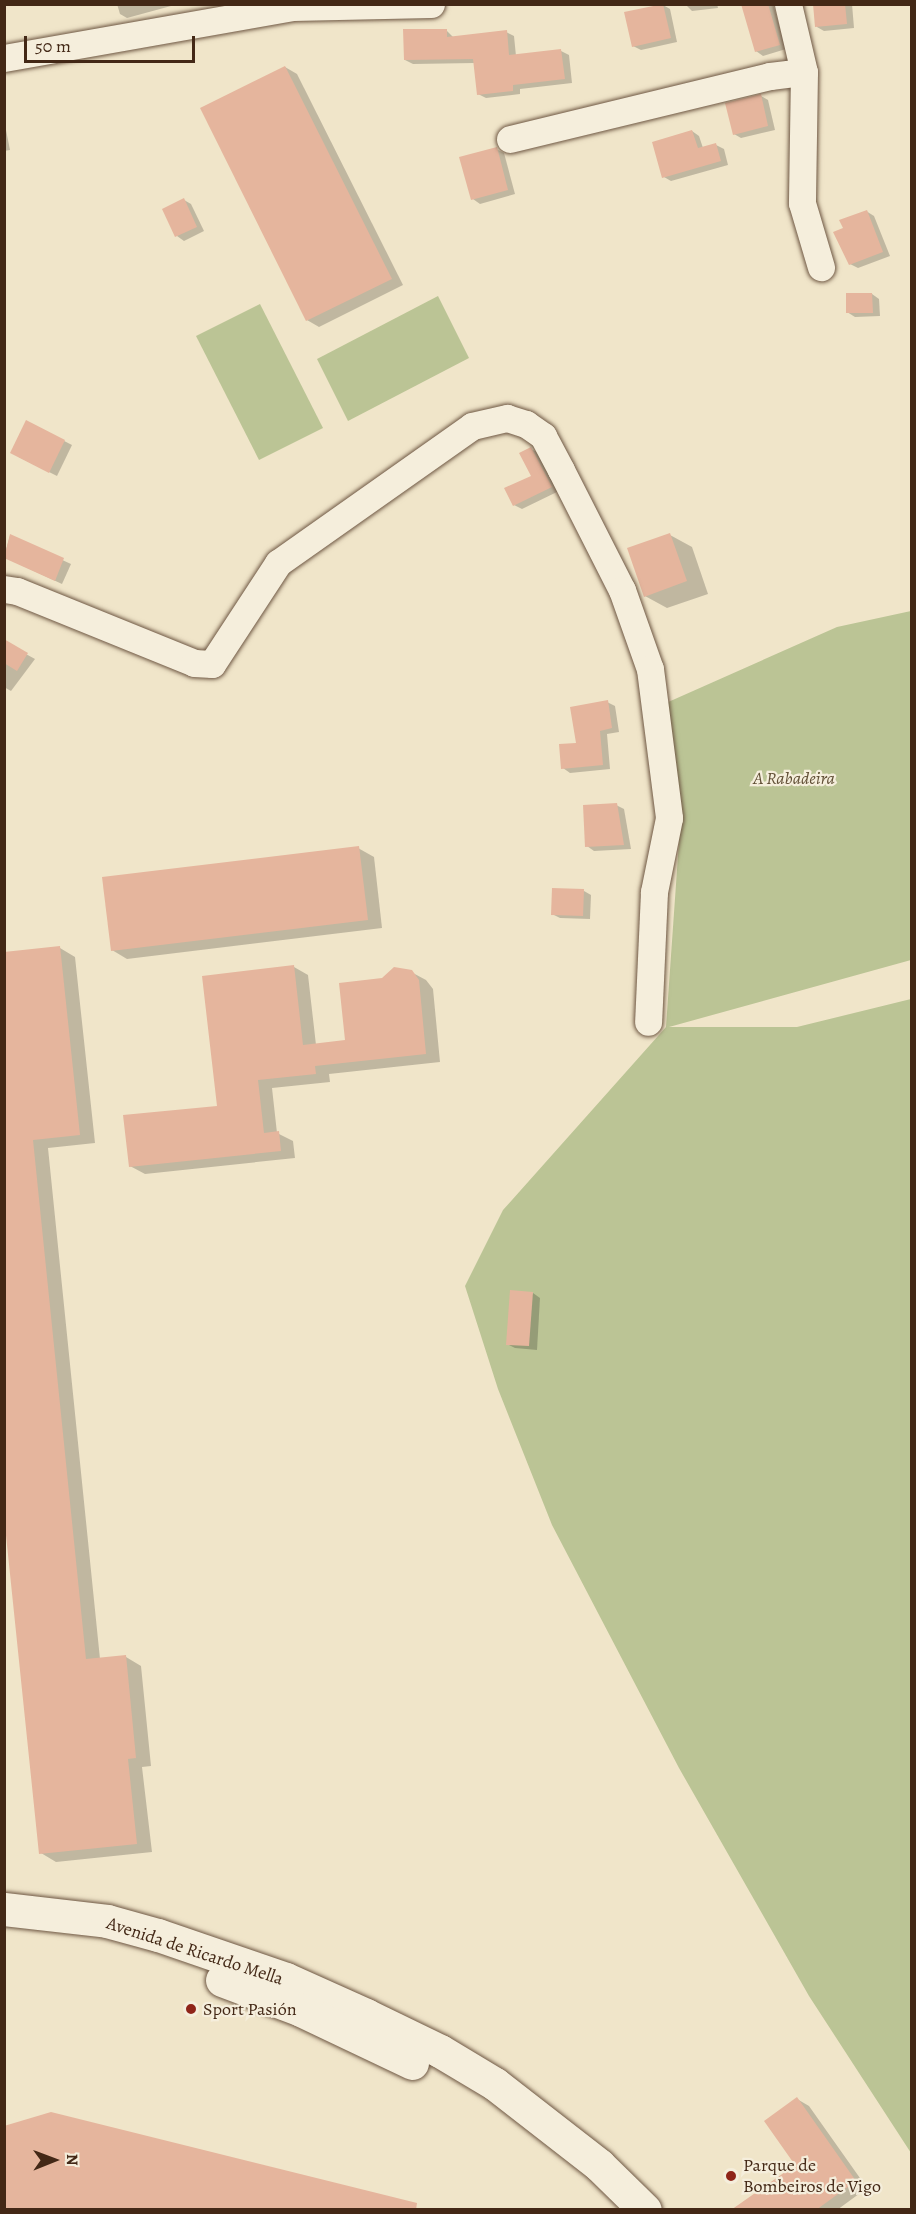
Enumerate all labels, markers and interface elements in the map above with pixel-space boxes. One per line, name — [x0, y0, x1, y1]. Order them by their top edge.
scale bar — [27, 24, 198, 62]
text: 50 m — [35, 34, 71, 58]
park label: A Rabadeira — [753, 767, 835, 789]
street label: Avenida de Ricardo Mella — [104, 1912, 286, 1990]
place label: Sport Pasión — [203, 1998, 296, 2020]
marker: Sport Pasión — [184, 2002, 198, 2016]
north arrow — [24, 2130, 84, 2190]
text: N — [61, 2154, 83, 2166]
place label: Parque de Bombeiros de Vigo — [743, 2155, 881, 2198]
marker: Parque de Bombeiros de Vigo — [724, 2169, 738, 2183]

